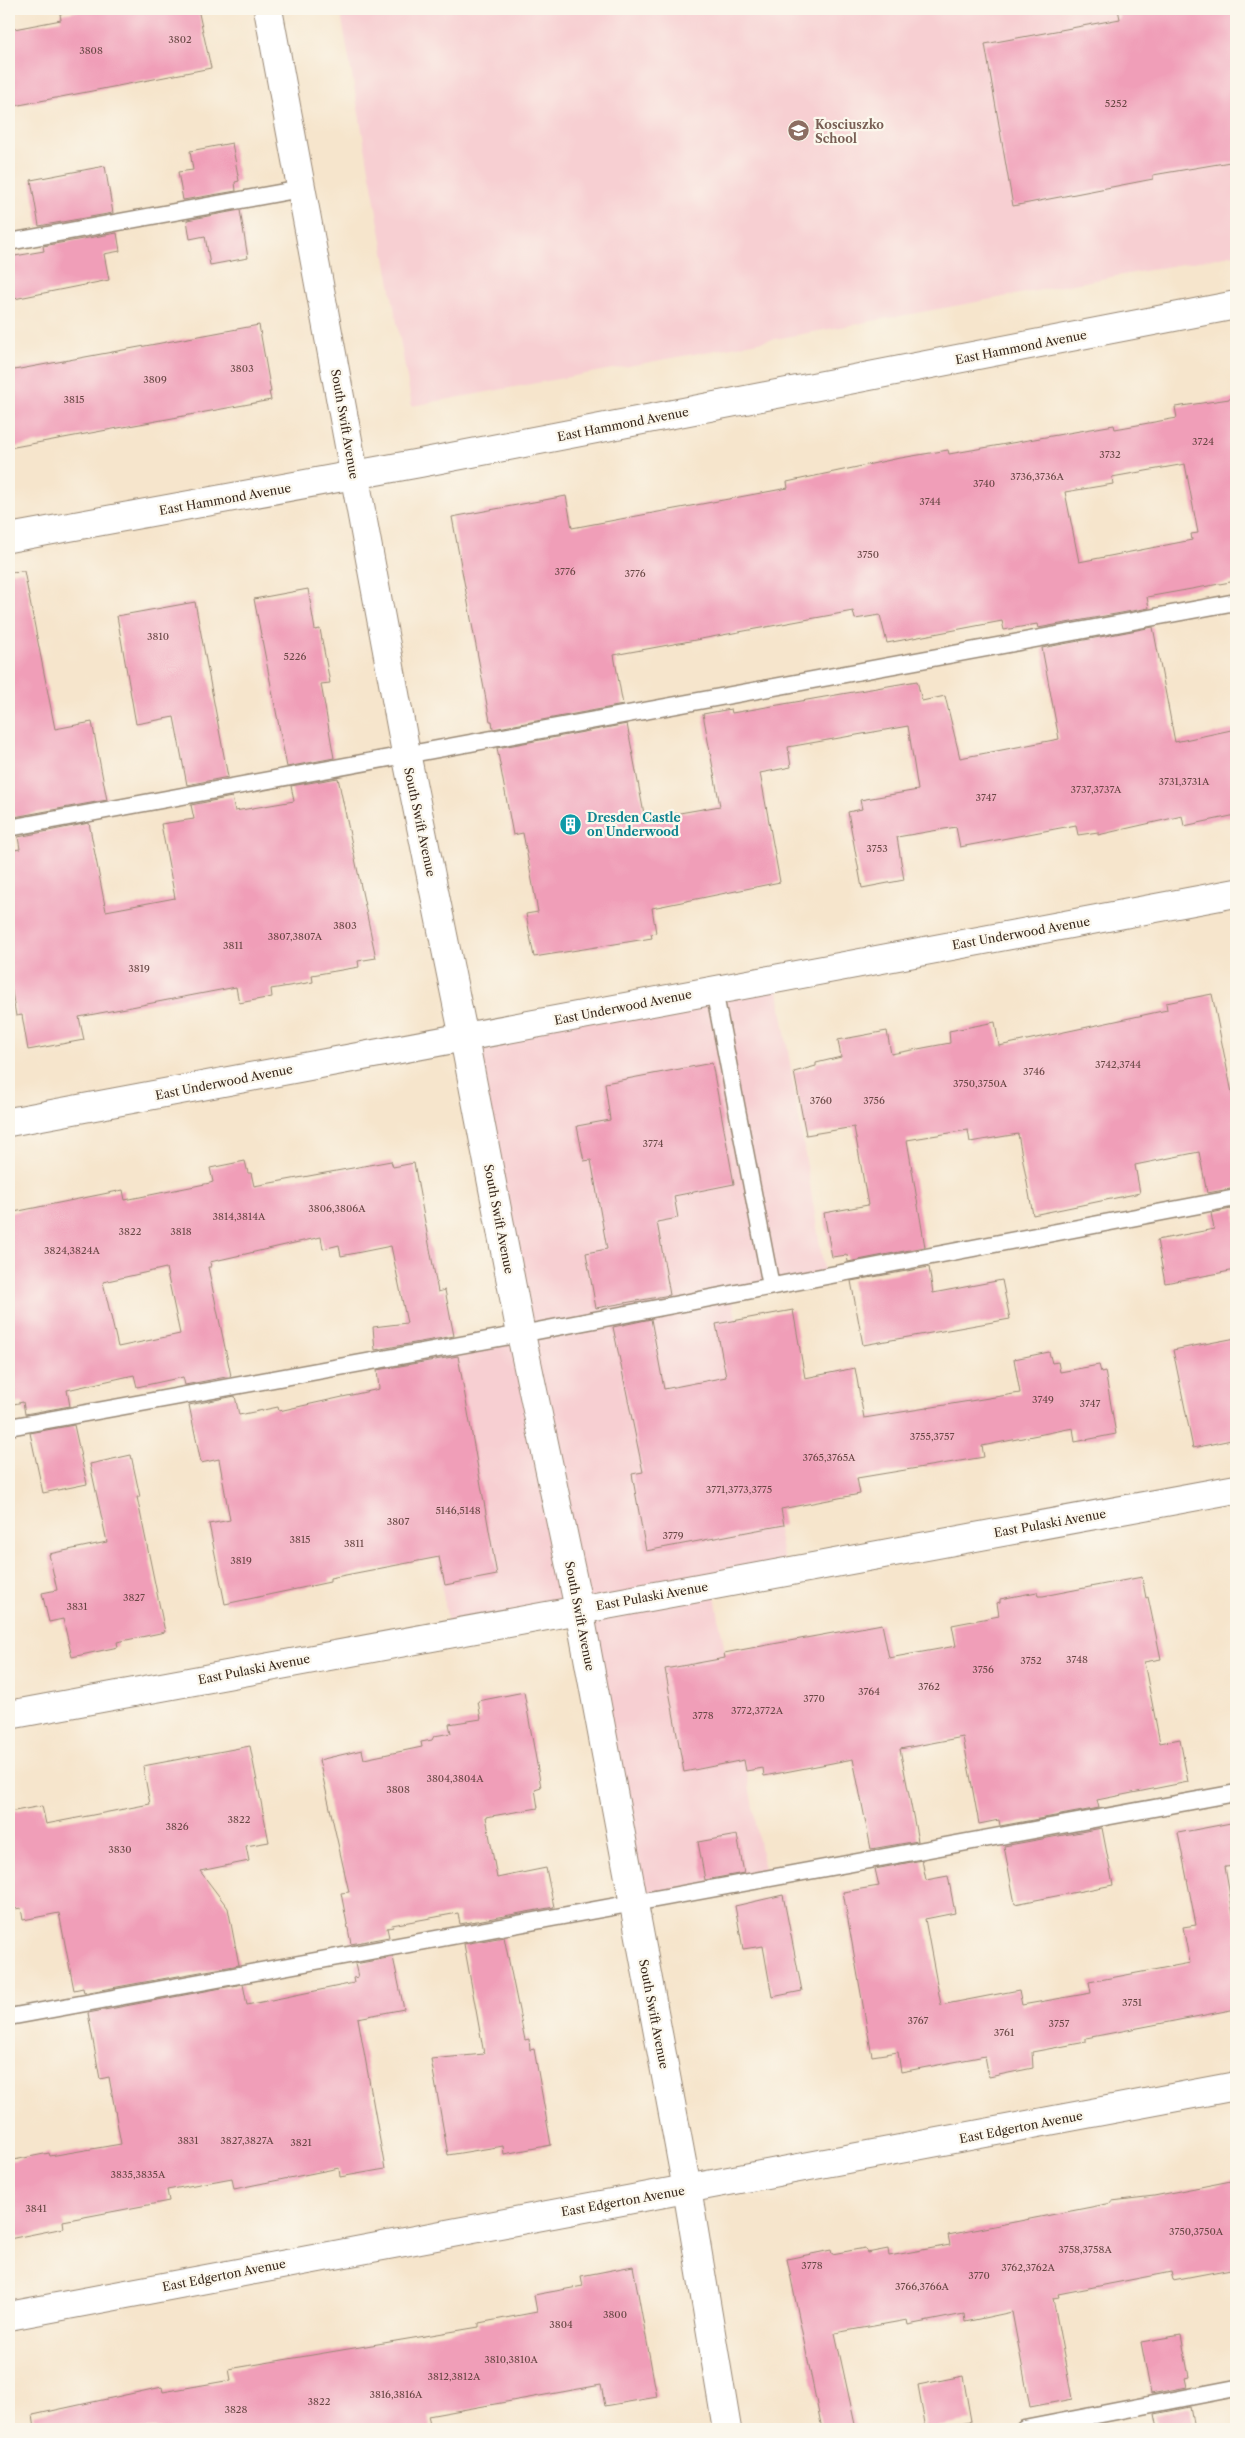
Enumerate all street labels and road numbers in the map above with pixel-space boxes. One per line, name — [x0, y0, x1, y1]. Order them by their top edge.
street label: East Hammond Avenue — [954, 327, 1088, 367]
street label: South Swift Avenue — [328, 368, 362, 480]
street label: East Hammond Avenue — [556, 404, 690, 444]
street label: East Hammond Avenue — [158, 480, 292, 518]
street label: South Swift Avenue — [401, 766, 439, 878]
street label: East Underwood Avenue — [951, 913, 1091, 953]
street label: East Underwood Avenue — [553, 986, 693, 1028]
street label: East Underwood Avenue — [154, 1061, 294, 1103]
street label: South Swift Avenue — [481, 1163, 517, 1275]
street label: East Pulaski Avenue — [993, 1506, 1108, 1540]
street label: South Swift Avenue — [562, 1560, 598, 1672]
street label: East Pulaski Avenue — [595, 1579, 710, 1613]
street label: East Pulaski Avenue — [197, 1651, 311, 1687]
street label: South Swift Avenue — [636, 1958, 672, 2070]
street label: East Edgerton Avenue — [958, 2108, 1084, 2146]
street label: East Edgerton Avenue — [560, 2183, 686, 2219]
street label: East Edgerton Avenue — [161, 2256, 287, 2294]

